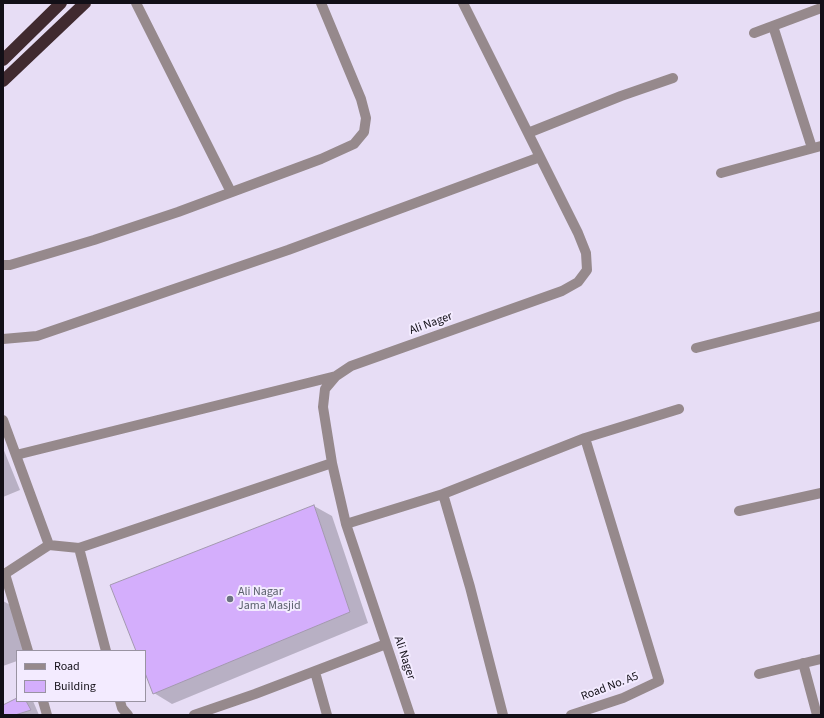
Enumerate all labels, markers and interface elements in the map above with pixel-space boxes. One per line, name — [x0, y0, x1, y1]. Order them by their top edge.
street label: Ali Nager — [408, 310, 454, 338]
place label: Ali Nagar Jama Masjid — [238, 585, 301, 613]
marker: Ali Nagar Jama Masjid — [225, 594, 235, 604]
street label: Ali Nager — [390, 635, 418, 681]
legend — [16, 650, 146, 702]
text: Road — [54, 658, 80, 675]
street label: Road No. A5 — [579, 669, 641, 705]
text: Building — [54, 678, 96, 695]

